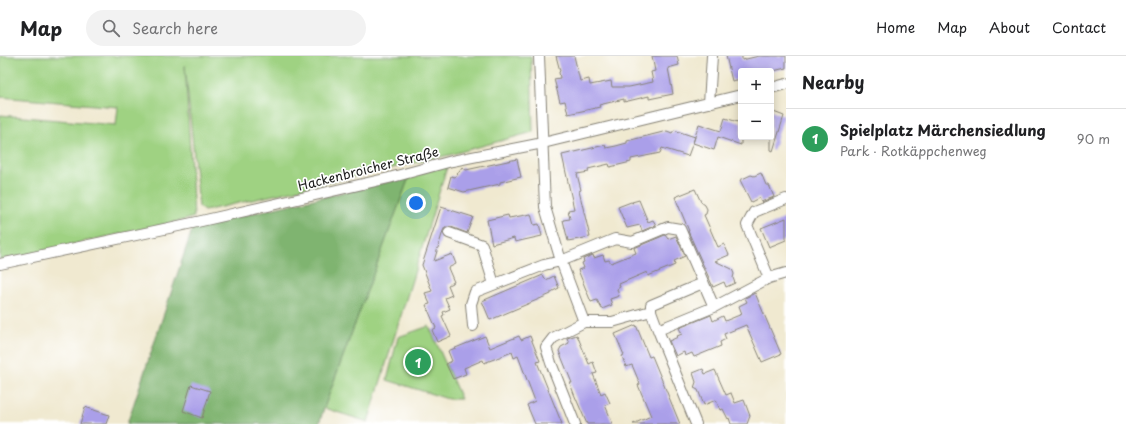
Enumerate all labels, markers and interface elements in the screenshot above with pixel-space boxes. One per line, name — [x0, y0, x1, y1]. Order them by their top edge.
search box — [86, 10, 366, 46]
text: Map — [20, 14, 62, 42]
text: Search here — [132, 16, 218, 39]
icon: search — [100, 17, 122, 39]
text: Home — [876, 17, 915, 38]
text: Map — [937, 17, 967, 38]
text: About — [989, 17, 1030, 38]
text: Contact — [1052, 17, 1106, 38]
map controls — [738, 68, 774, 140]
button: + — [738, 68, 774, 104]
text: Nearby — [802, 69, 864, 95]
button: − — [738, 104, 774, 140]
text: Spielplatz Märchensiedlung — [840, 118, 1046, 141]
text: 1 — [812, 129, 818, 148]
text: 90 m — [1077, 129, 1110, 148]
street label: Hackenbroicher Straße — [296, 141, 440, 195]
text: Park · Rotkäppchenweg — [840, 141, 987, 160]
your location — [406, 193, 426, 213]
pin: 1 — [405, 347, 431, 377]

